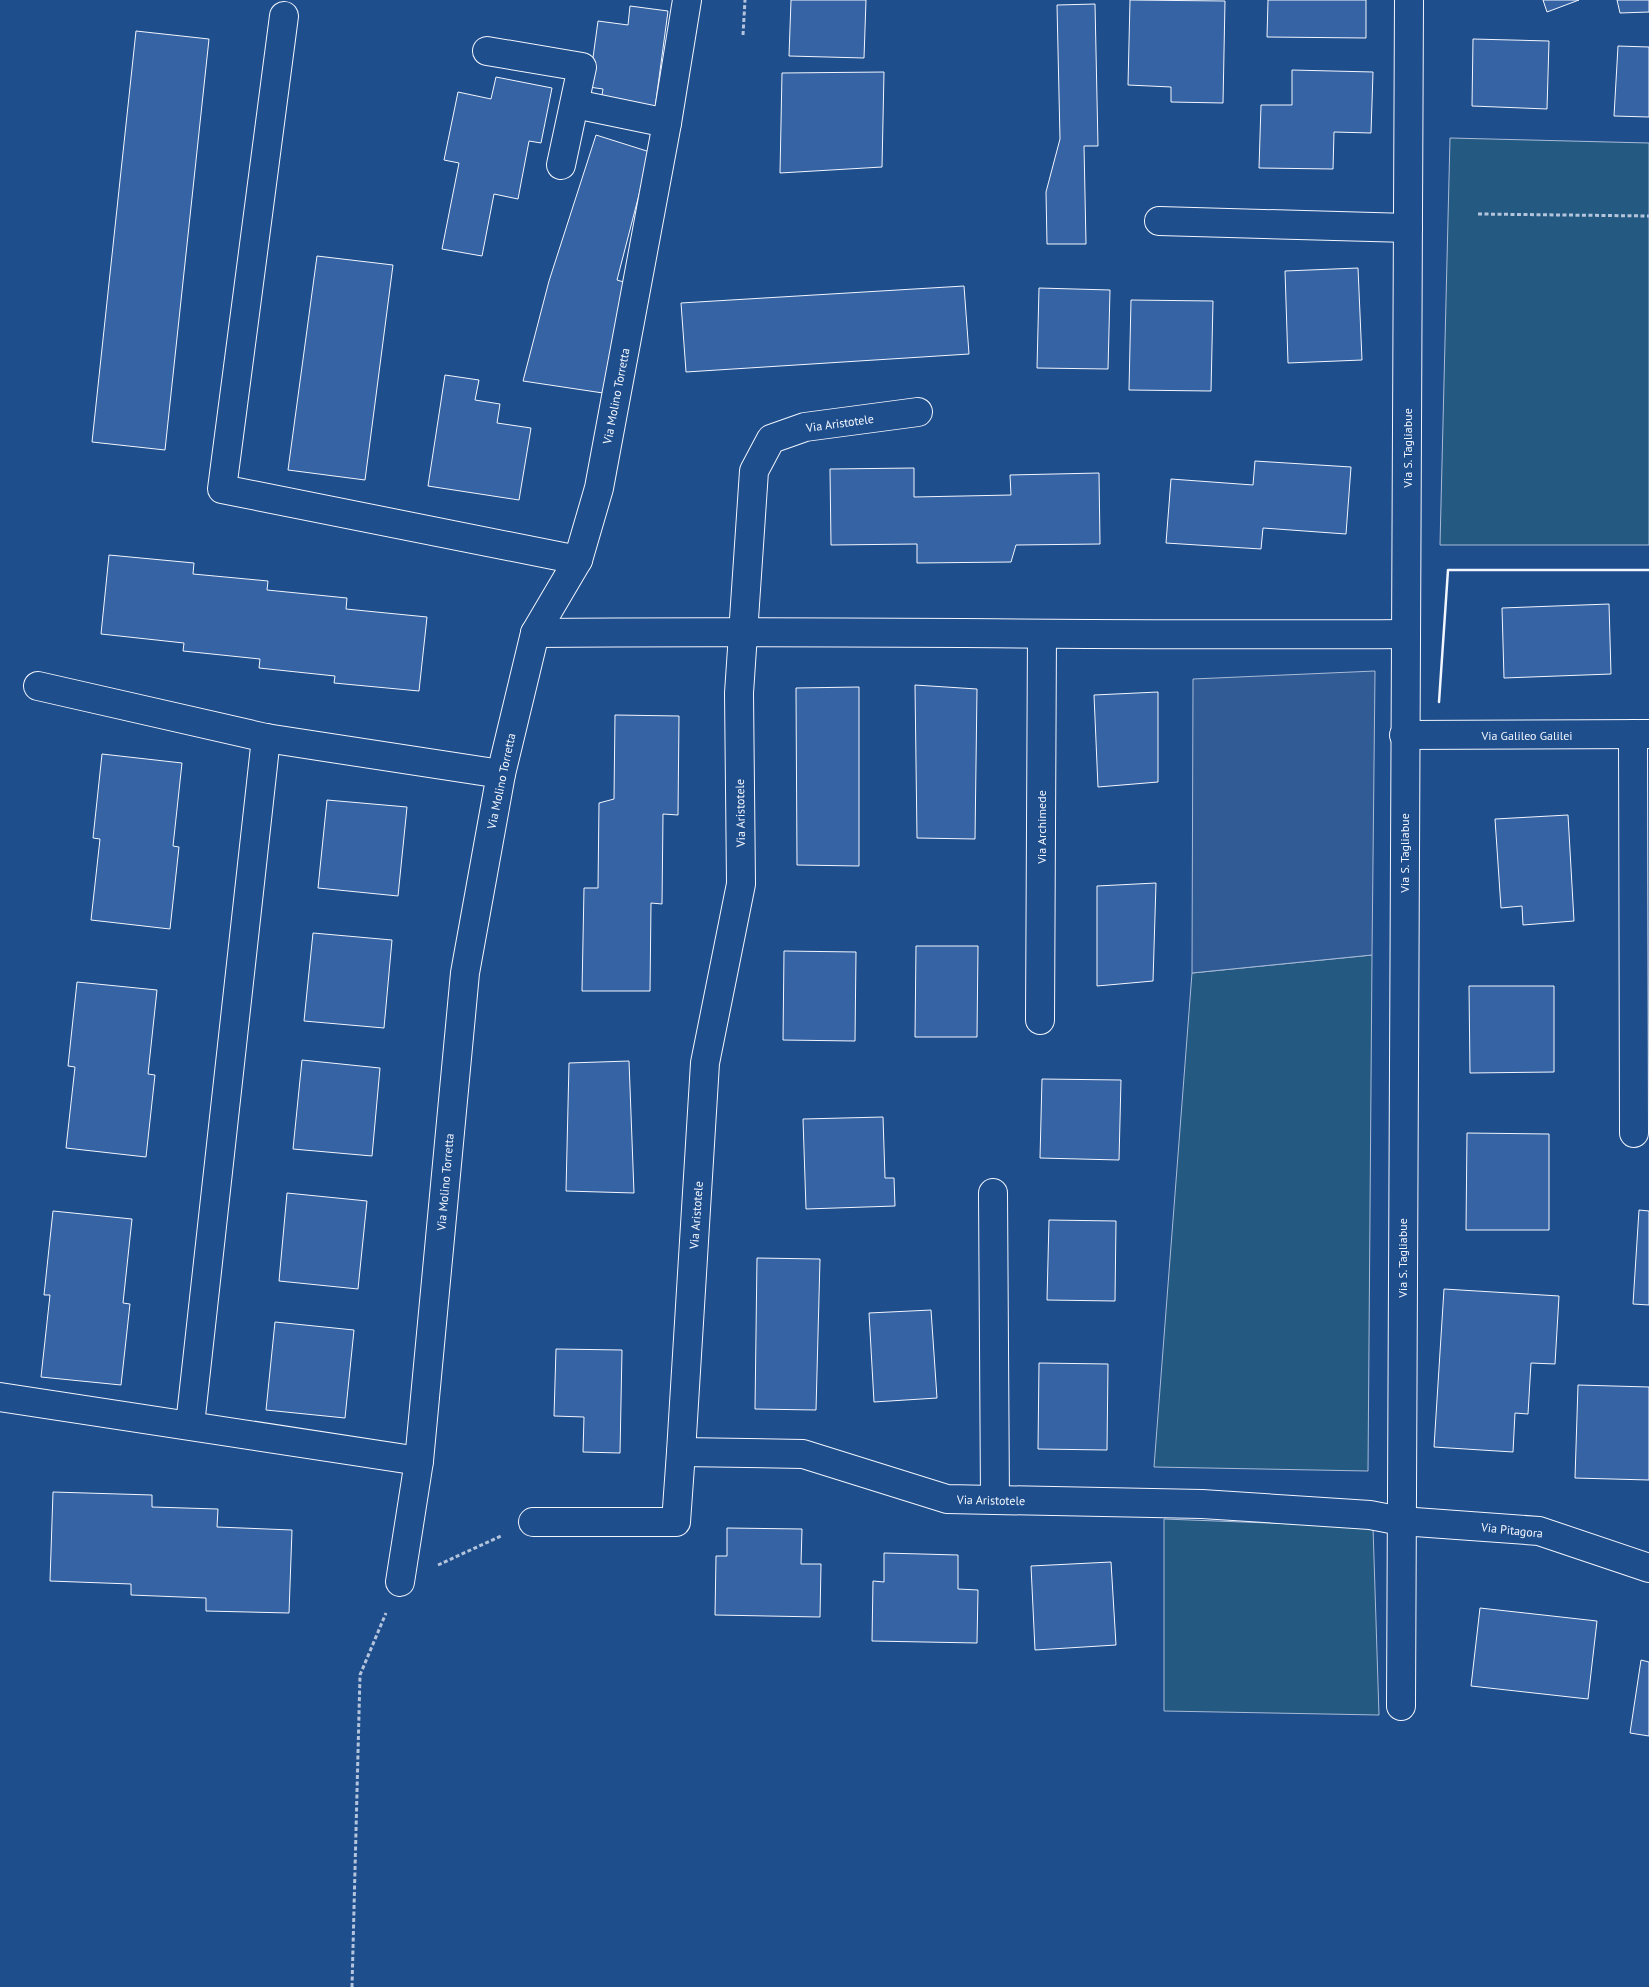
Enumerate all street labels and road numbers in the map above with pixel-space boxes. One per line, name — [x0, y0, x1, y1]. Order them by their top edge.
street label: Via Molino Torretta — [599, 347, 633, 446]
street label: Via S. Tagliabue — [1400, 408, 1415, 489]
street label: Via Aristotele — [804, 411, 875, 435]
street label: Via Galileo Galilei — [1480, 728, 1573, 743]
street label: Via Molino Torretta — [483, 732, 518, 831]
street label: Via Aristotele — [732, 779, 748, 848]
street label: Via Archimede — [1034, 790, 1049, 865]
street label: Via S. Tagliabue — [1397, 813, 1412, 894]
street label: Via Molino Torretta — [433, 1133, 457, 1232]
street label: Via Aristotele — [686, 1180, 706, 1251]
street label: Via S. Tagliabue — [1395, 1218, 1410, 1299]
street label: Via Aristotele — [956, 1492, 1025, 1508]
street label: Via Pitagora — [1479, 1519, 1544, 1541]

